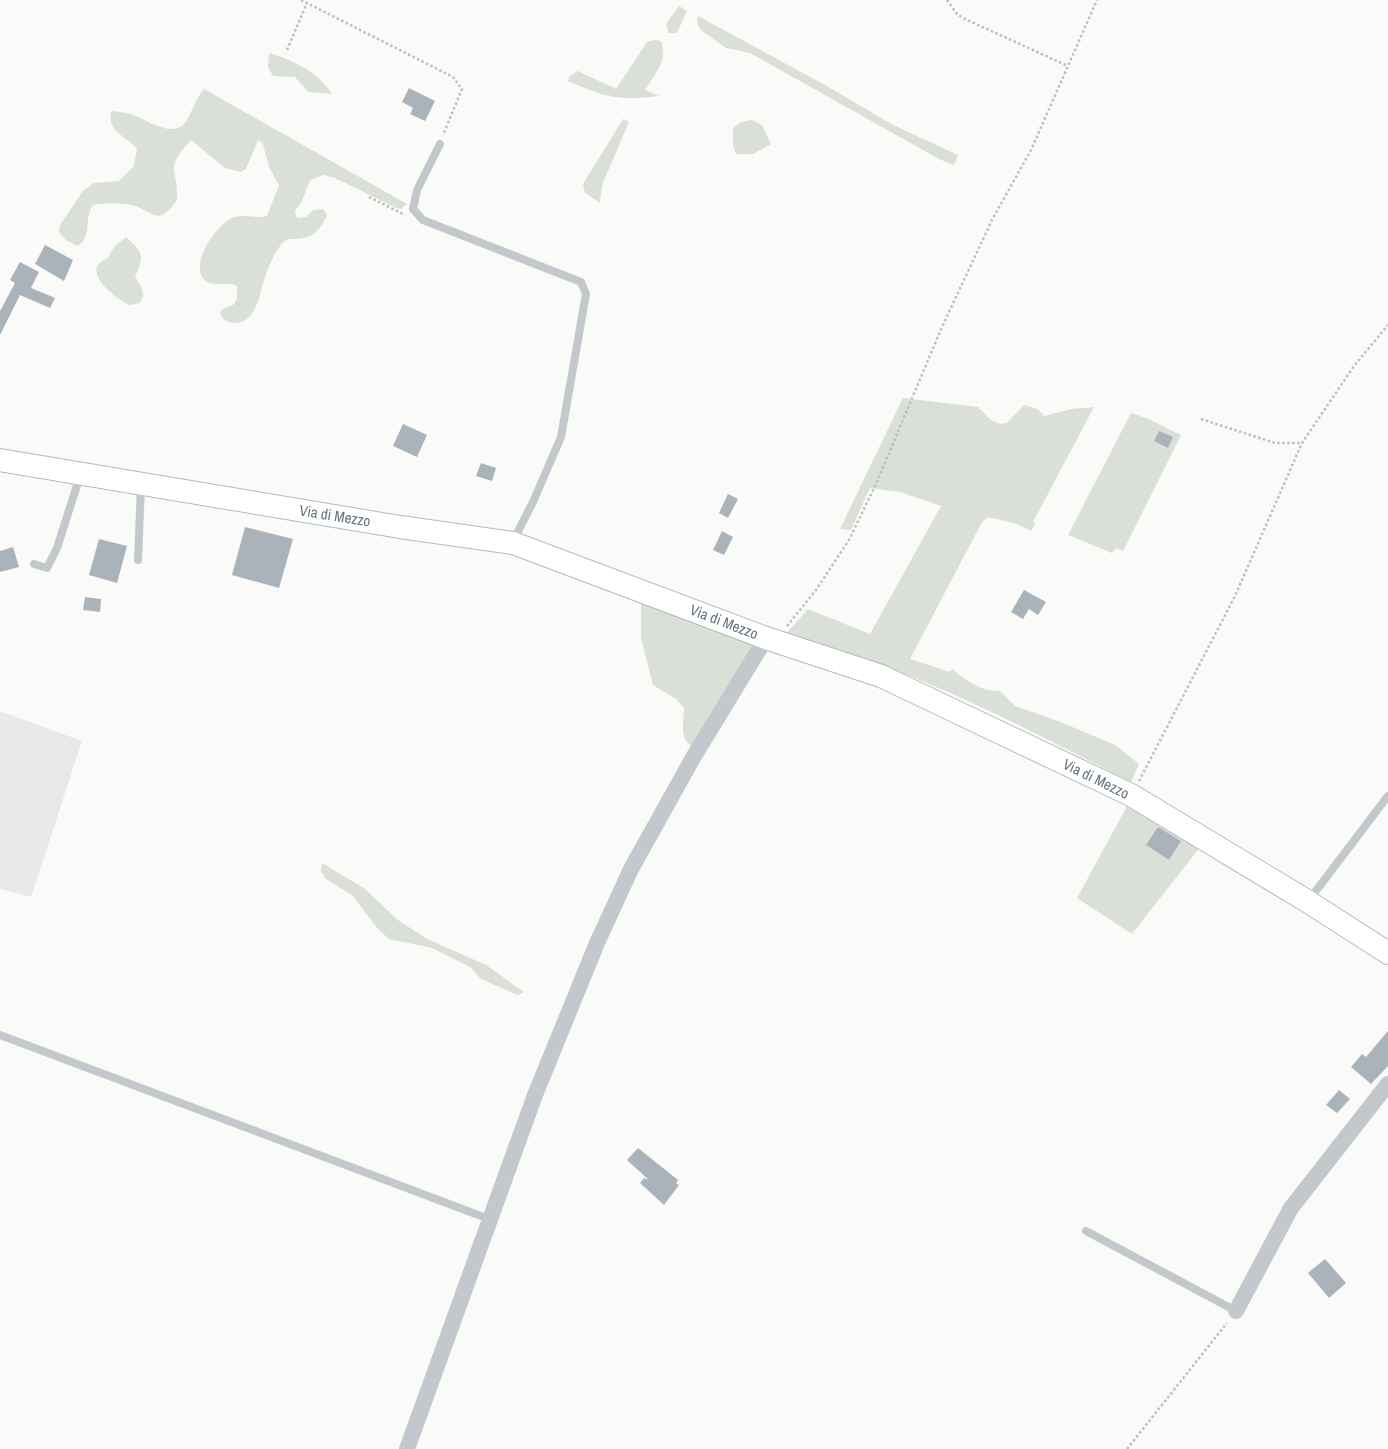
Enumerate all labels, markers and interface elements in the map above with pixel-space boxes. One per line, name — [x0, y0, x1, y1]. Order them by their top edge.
street label: Via di Mezzo — [298, 500, 372, 531]
street label: Via di Mezzo — [687, 599, 761, 644]
street label: Via di Mezzo — [1059, 753, 1133, 804]

